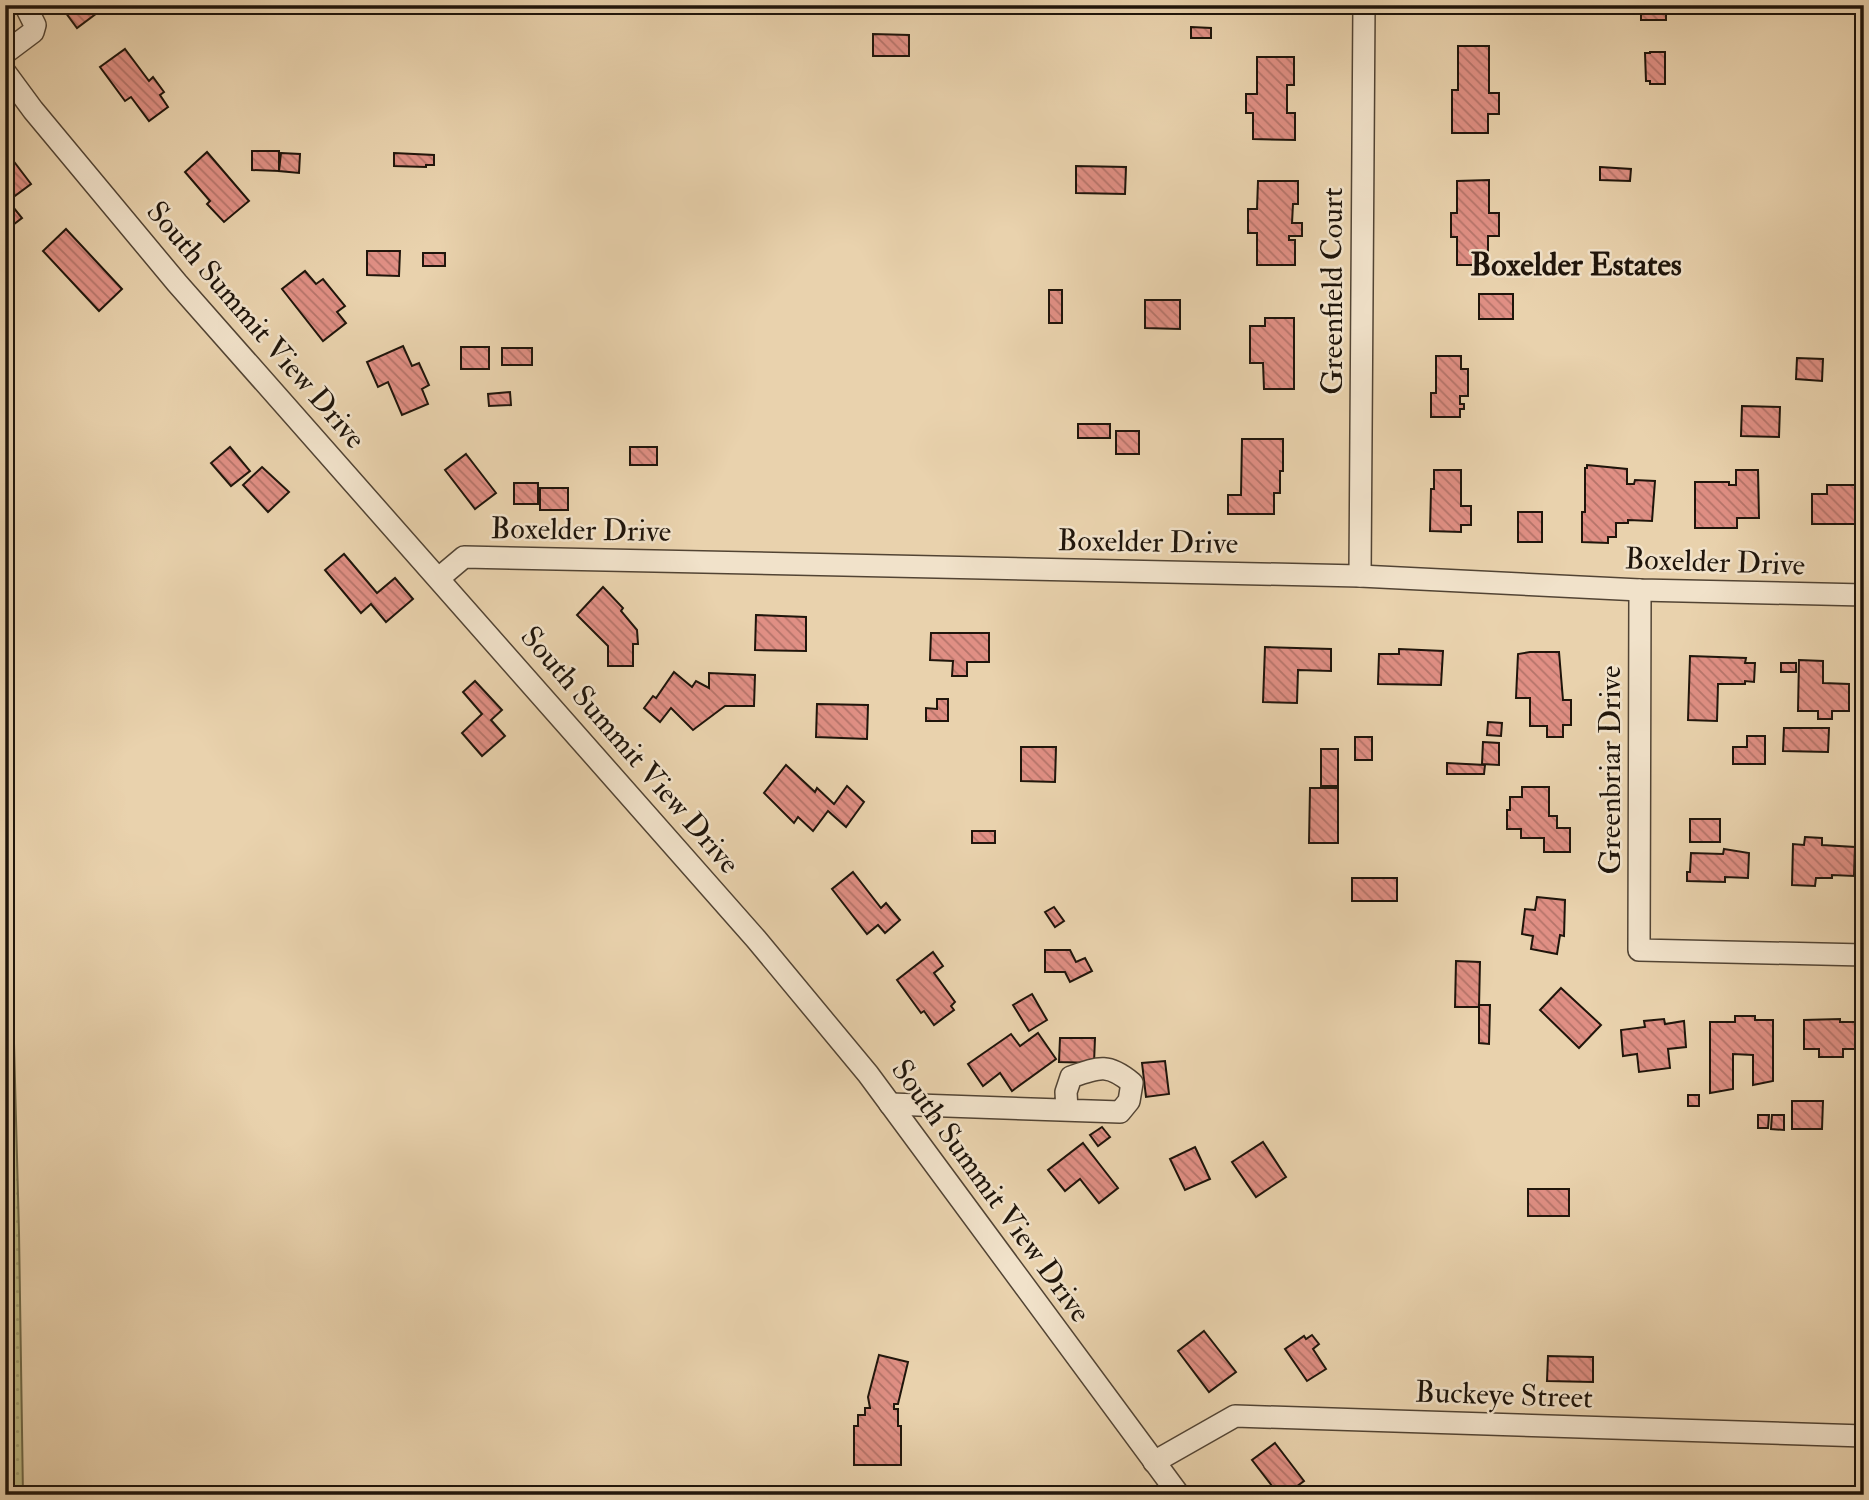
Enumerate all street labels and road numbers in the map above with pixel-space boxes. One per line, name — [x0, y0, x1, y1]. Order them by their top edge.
street label: Greenfield Court — [1314, 187, 1351, 395]
street label: South Summit View Drive — [138, 194, 374, 456]
street label: Boxelder Drive — [490, 510, 672, 550]
street label: Boxelder Drive — [1057, 522, 1239, 562]
street label: Boxelder Drive — [1624, 540, 1806, 584]
street label: South Summit View Drive — [512, 619, 748, 881]
street label: Greenbriar Drive — [1592, 665, 1629, 875]
street label: South Summit View Drive — [883, 1052, 1099, 1330]
street label: Buckeye Street — [1414, 1373, 1594, 1417]

